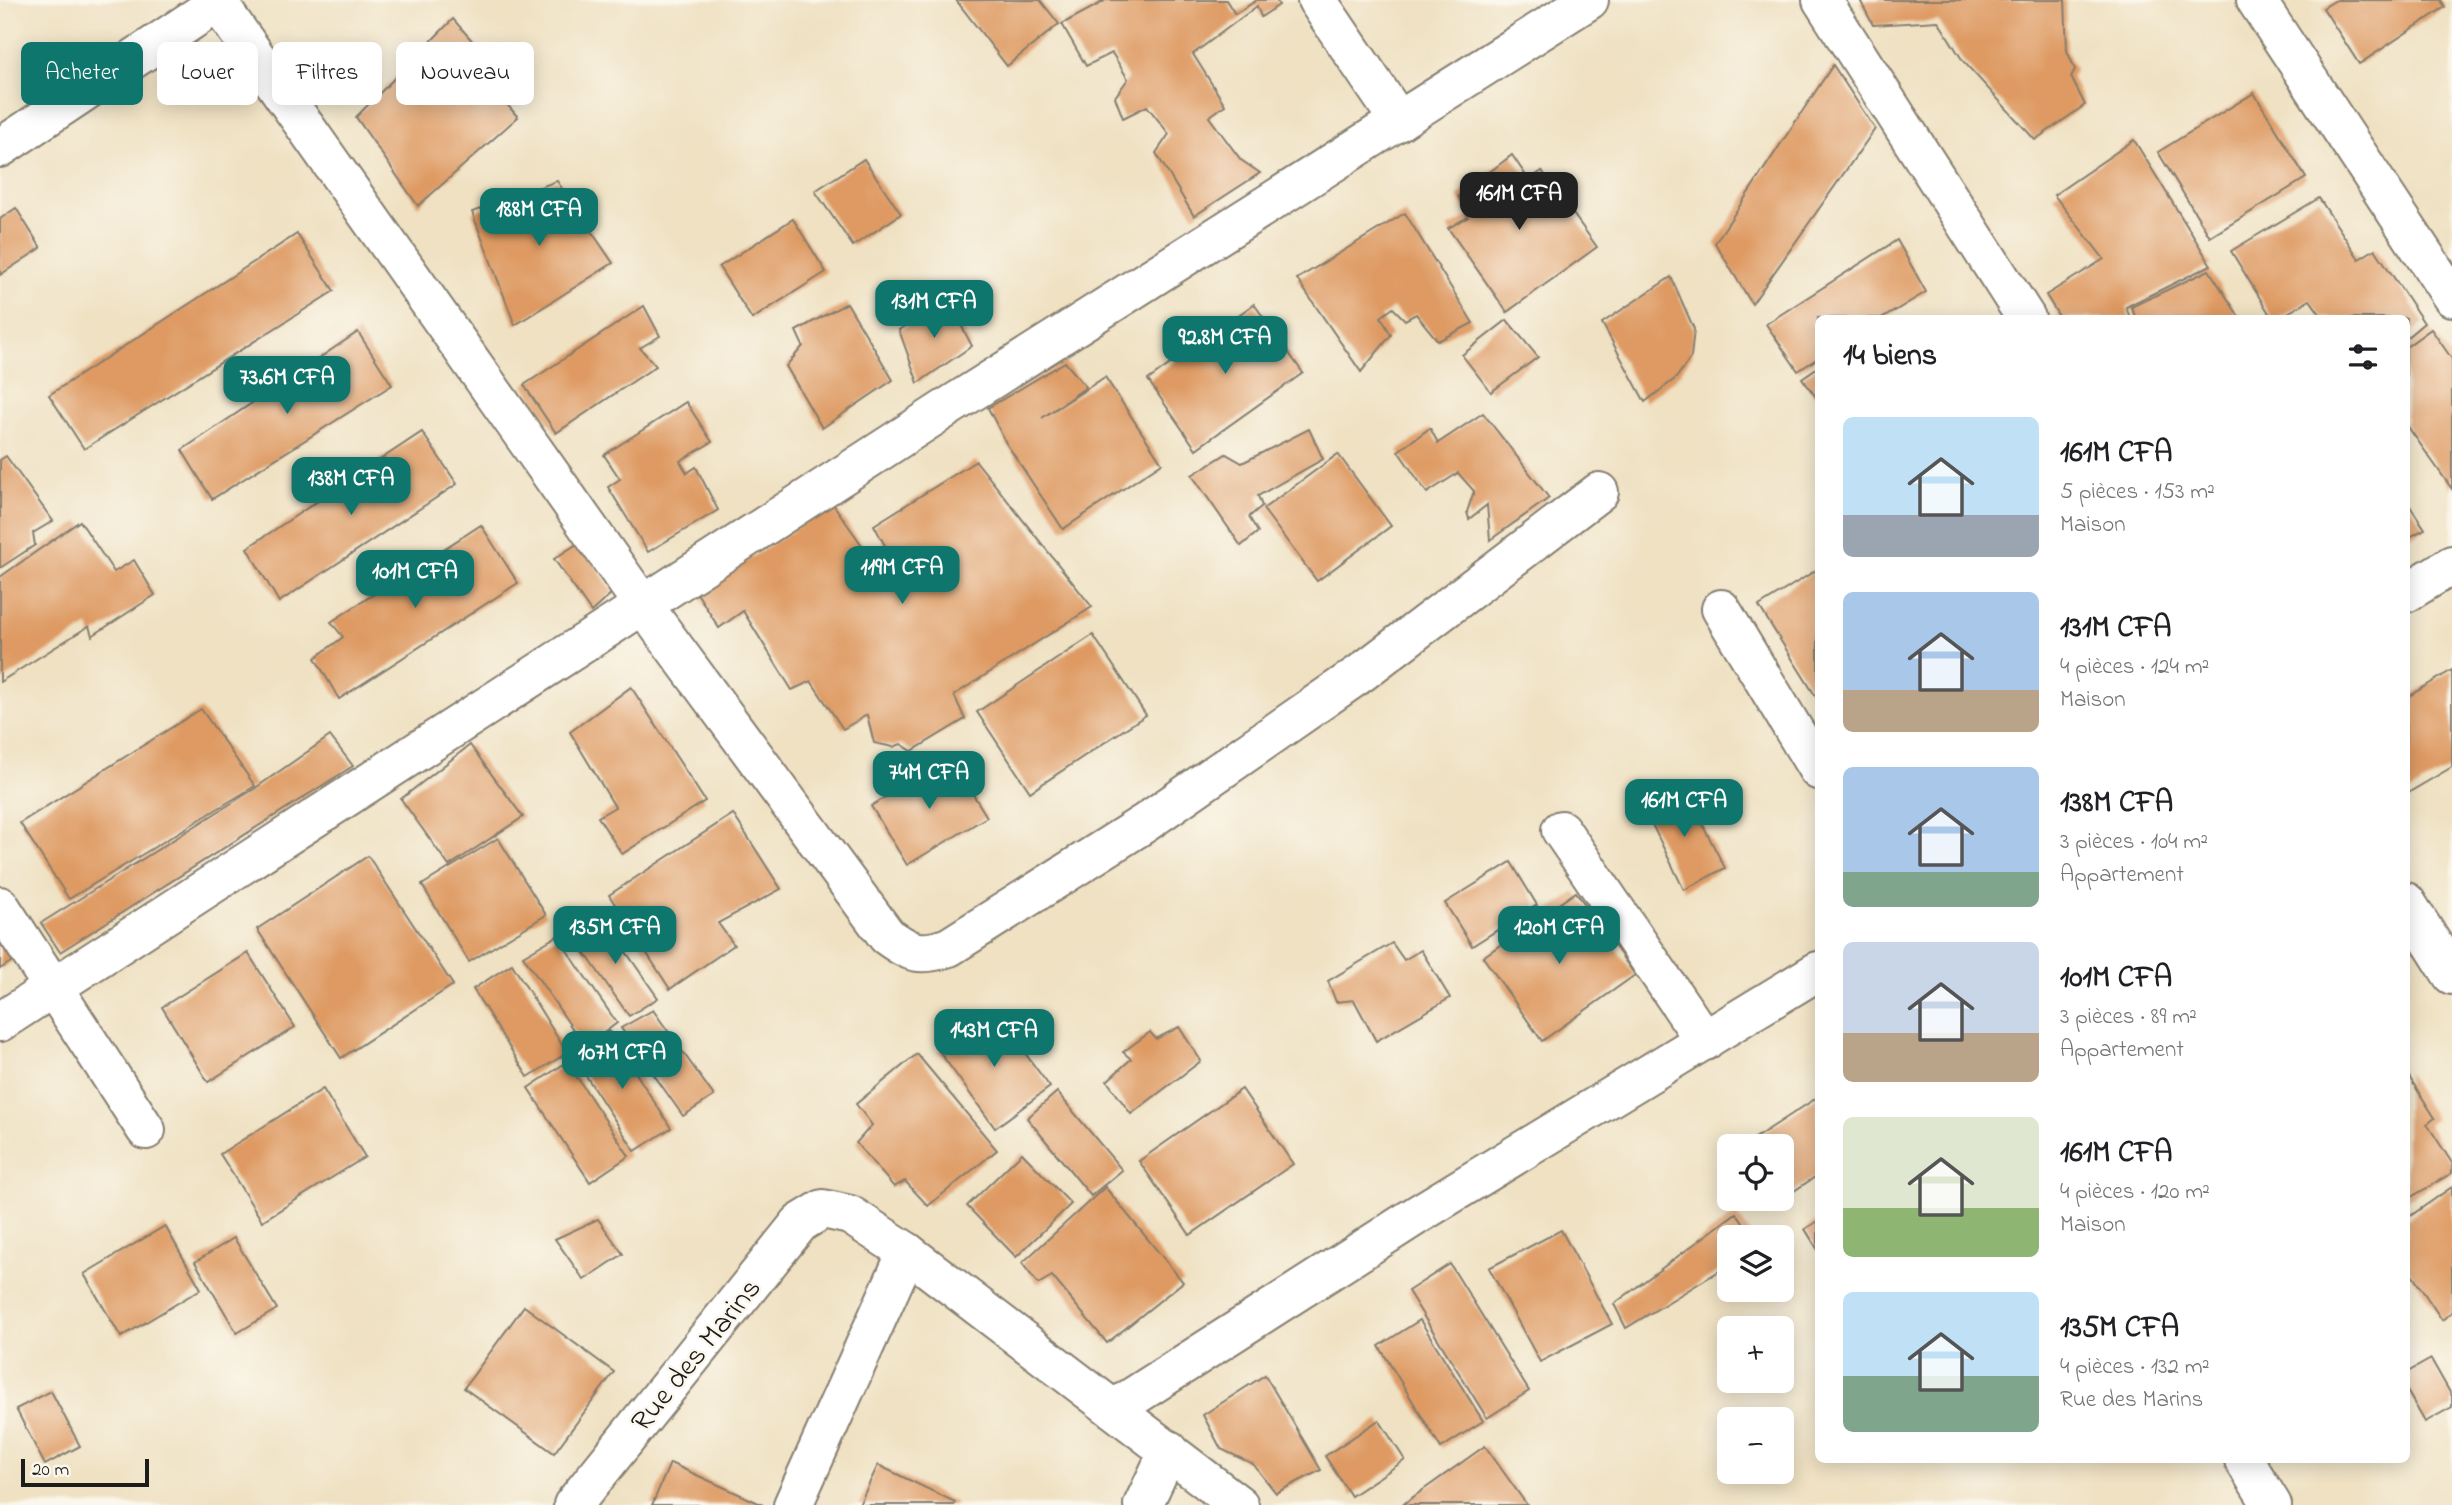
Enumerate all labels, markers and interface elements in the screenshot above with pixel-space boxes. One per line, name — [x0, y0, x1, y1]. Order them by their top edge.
chip: Acheter — [21, 42, 143, 105]
chip: Louer — [157, 42, 258, 105]
chip: Filtres — [272, 42, 382, 105]
chip: Nouveau — [396, 42, 534, 105]
pin: 161M CFA — [1447, 173, 1591, 232]
text: 161M CFA — [1476, 178, 1562, 211]
pin: 188M CFA — [467, 188, 611, 248]
text: 188M CFA — [496, 194, 582, 227]
pin: 131M CFA — [862, 280, 1006, 340]
text: 131M CFA — [891, 286, 977, 319]
pin: 92.8M CFA — [1145, 316, 1305, 376]
text: 92.8M CFA — [1178, 322, 1272, 355]
text: 14 biens — [1843, 335, 1937, 379]
icon: filters — [2344, 338, 2382, 376]
pin: 73.6M CFA — [207, 356, 367, 416]
text: 73.6M CFA — [239, 362, 335, 395]
text: 161M CFA — [2060, 432, 2172, 476]
icon: home — [1899, 445, 1983, 529]
pin: 138M CFA — [279, 458, 423, 517]
text: 138M CFA — [308, 463, 394, 496]
text: 5 pièces · 153 m² — [2060, 476, 2215, 509]
text: Maison — [2060, 509, 2126, 542]
pin: 119M CFA — [830, 546, 974, 606]
pin: 101M CFA — [343, 550, 487, 610]
text: 119M CFA — [861, 552, 943, 585]
text: 101M CFA — [372, 556, 458, 589]
text: 131M CFA — [2060, 607, 2172, 651]
icon: home — [1899, 620, 1983, 704]
text: 4 pièces · 124 m² — [2060, 651, 2209, 684]
text: Maison — [2060, 684, 2126, 717]
pin: 74M CFA — [864, 752, 994, 811]
text: 74M CFA — [889, 757, 969, 790]
pin: 161M CFA — [1612, 780, 1756, 839]
text: 138M CFA — [2060, 782, 2173, 826]
text: 161M CFA — [1641, 785, 1727, 818]
icon: home — [1899, 795, 1983, 879]
text: 3 pièces · 104 m² — [2060, 826, 2208, 859]
text: Appartement — [2060, 859, 2184, 892]
pin: 135M CFA — [543, 906, 687, 966]
pin: 120M CFA — [1487, 906, 1631, 966]
text: 135M CFA — [569, 912, 661, 945]
text: 120M CFA — [1514, 912, 1604, 945]
text: 101M CFA — [2060, 957, 2172, 1001]
icon: home — [1899, 970, 1983, 1054]
text: 3 pièces · 89 m² — [2060, 1001, 2197, 1034]
pin: 143M CFA — [922, 1010, 1066, 1069]
text: 143M CFA — [950, 1015, 1038, 1048]
pin: 107M CFA — [550, 1032, 694, 1091]
text: Appartement — [2060, 1034, 2184, 1067]
text: 107M CFA — [578, 1037, 666, 1070]
text: 161M CFA — [2060, 1132, 2172, 1176]
map controls — [1717, 1134, 1794, 1484]
button: locate — [1717, 1134, 1794, 1211]
icon: home — [1899, 1145, 1983, 1229]
text: 4 pièces · 120 m² — [2060, 1176, 2210, 1209]
text: Maison — [2060, 1209, 2126, 1242]
button: layers — [1717, 1225, 1794, 1302]
street label: Rue des Marins — [621, 1269, 773, 1442]
text: 135M CFA — [2060, 1307, 2179, 1351]
button: + — [1717, 1316, 1794, 1393]
icon: home — [1899, 1320, 1983, 1404]
text: 4 pièces · 132 m² — [2060, 1351, 2209, 1384]
text: Rue des Marins — [2060, 1384, 2203, 1417]
button: − — [1717, 1407, 1794, 1484]
scale bar — [21, 1456, 149, 1488]
text: 20 m — [32, 1457, 69, 1484]

